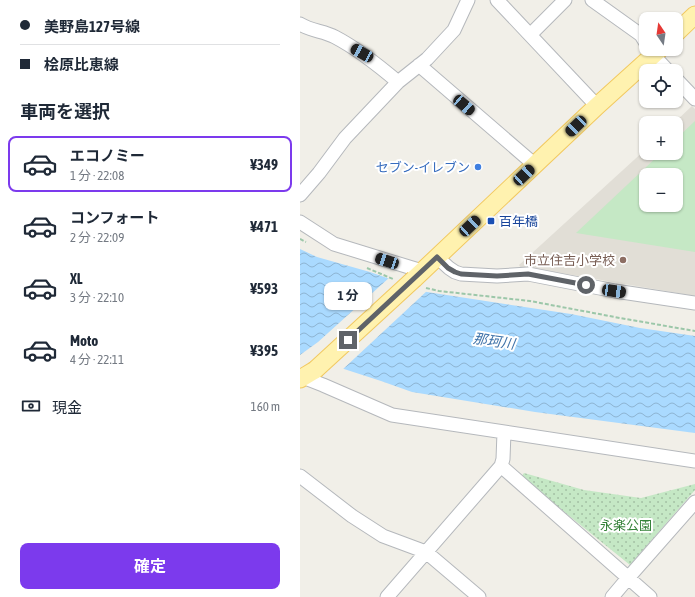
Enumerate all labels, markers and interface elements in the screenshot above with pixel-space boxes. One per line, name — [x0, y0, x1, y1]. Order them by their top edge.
north arrow — [639, 12, 683, 56]
map controls — [639, 12, 683, 212]
text: 美野島127号線 — [44, 18, 140, 35]
car — [349, 42, 375, 64]
text: 桧原比恵線 — [44, 56, 119, 73]
button: locate — [639, 64, 683, 108]
car — [451, 93, 477, 117]
text: 車両を選択 — [20, 101, 110, 122]
car — [563, 113, 589, 139]
button: + — [639, 116, 683, 160]
icon: car — [22, 146, 58, 182]
text: エコノミー — [70, 147, 145, 164]
text: ¥349 — [250, 156, 278, 173]
place label: セブン-イレブン — [376, 160, 470, 175]
marker: セブン-イレブン — [473, 162, 483, 172]
car — [511, 162, 537, 188]
text: 1 分 · 22:08 — [70, 168, 124, 183]
button: − — [639, 168, 683, 212]
icon: car — [22, 208, 58, 244]
text: コンフォート — [70, 209, 160, 226]
car — [457, 213, 483, 239]
place label: 百年橋 — [499, 214, 538, 229]
marker: 百年橋 — [486, 216, 496, 226]
text: ¥471 — [250, 218, 278, 235]
text: 2 分 · 22:09 — [70, 230, 124, 245]
car — [374, 252, 400, 270]
place label: 市立住吉小学校 — [524, 253, 615, 268]
marker: 市立住吉小学校 — [618, 255, 628, 265]
icon: car — [22, 270, 58, 306]
text: XL — [70, 270, 83, 287]
route start — [577, 276, 595, 294]
text: ¥593 — [250, 280, 278, 297]
callout: 1 分 — [324, 282, 372, 310]
car — [601, 283, 627, 299]
text: 1 分 — [338, 288, 358, 303]
text: 3 分 · 22:10 — [70, 290, 124, 305]
water label: 那珂川 — [472, 330, 518, 352]
route end — [339, 331, 357, 349]
icon: car — [22, 332, 58, 368]
text: Moto — [70, 332, 98, 349]
text: ¥395 — [250, 342, 278, 359]
text: 4 分 · 22:11 — [70, 352, 124, 367]
icon: cash — [20, 395, 42, 417]
text: 現金 — [52, 399, 82, 416]
text: 160 m — [251, 399, 280, 414]
park label: 永楽公園 — [600, 518, 652, 533]
button: 確定 — [20, 543, 280, 589]

